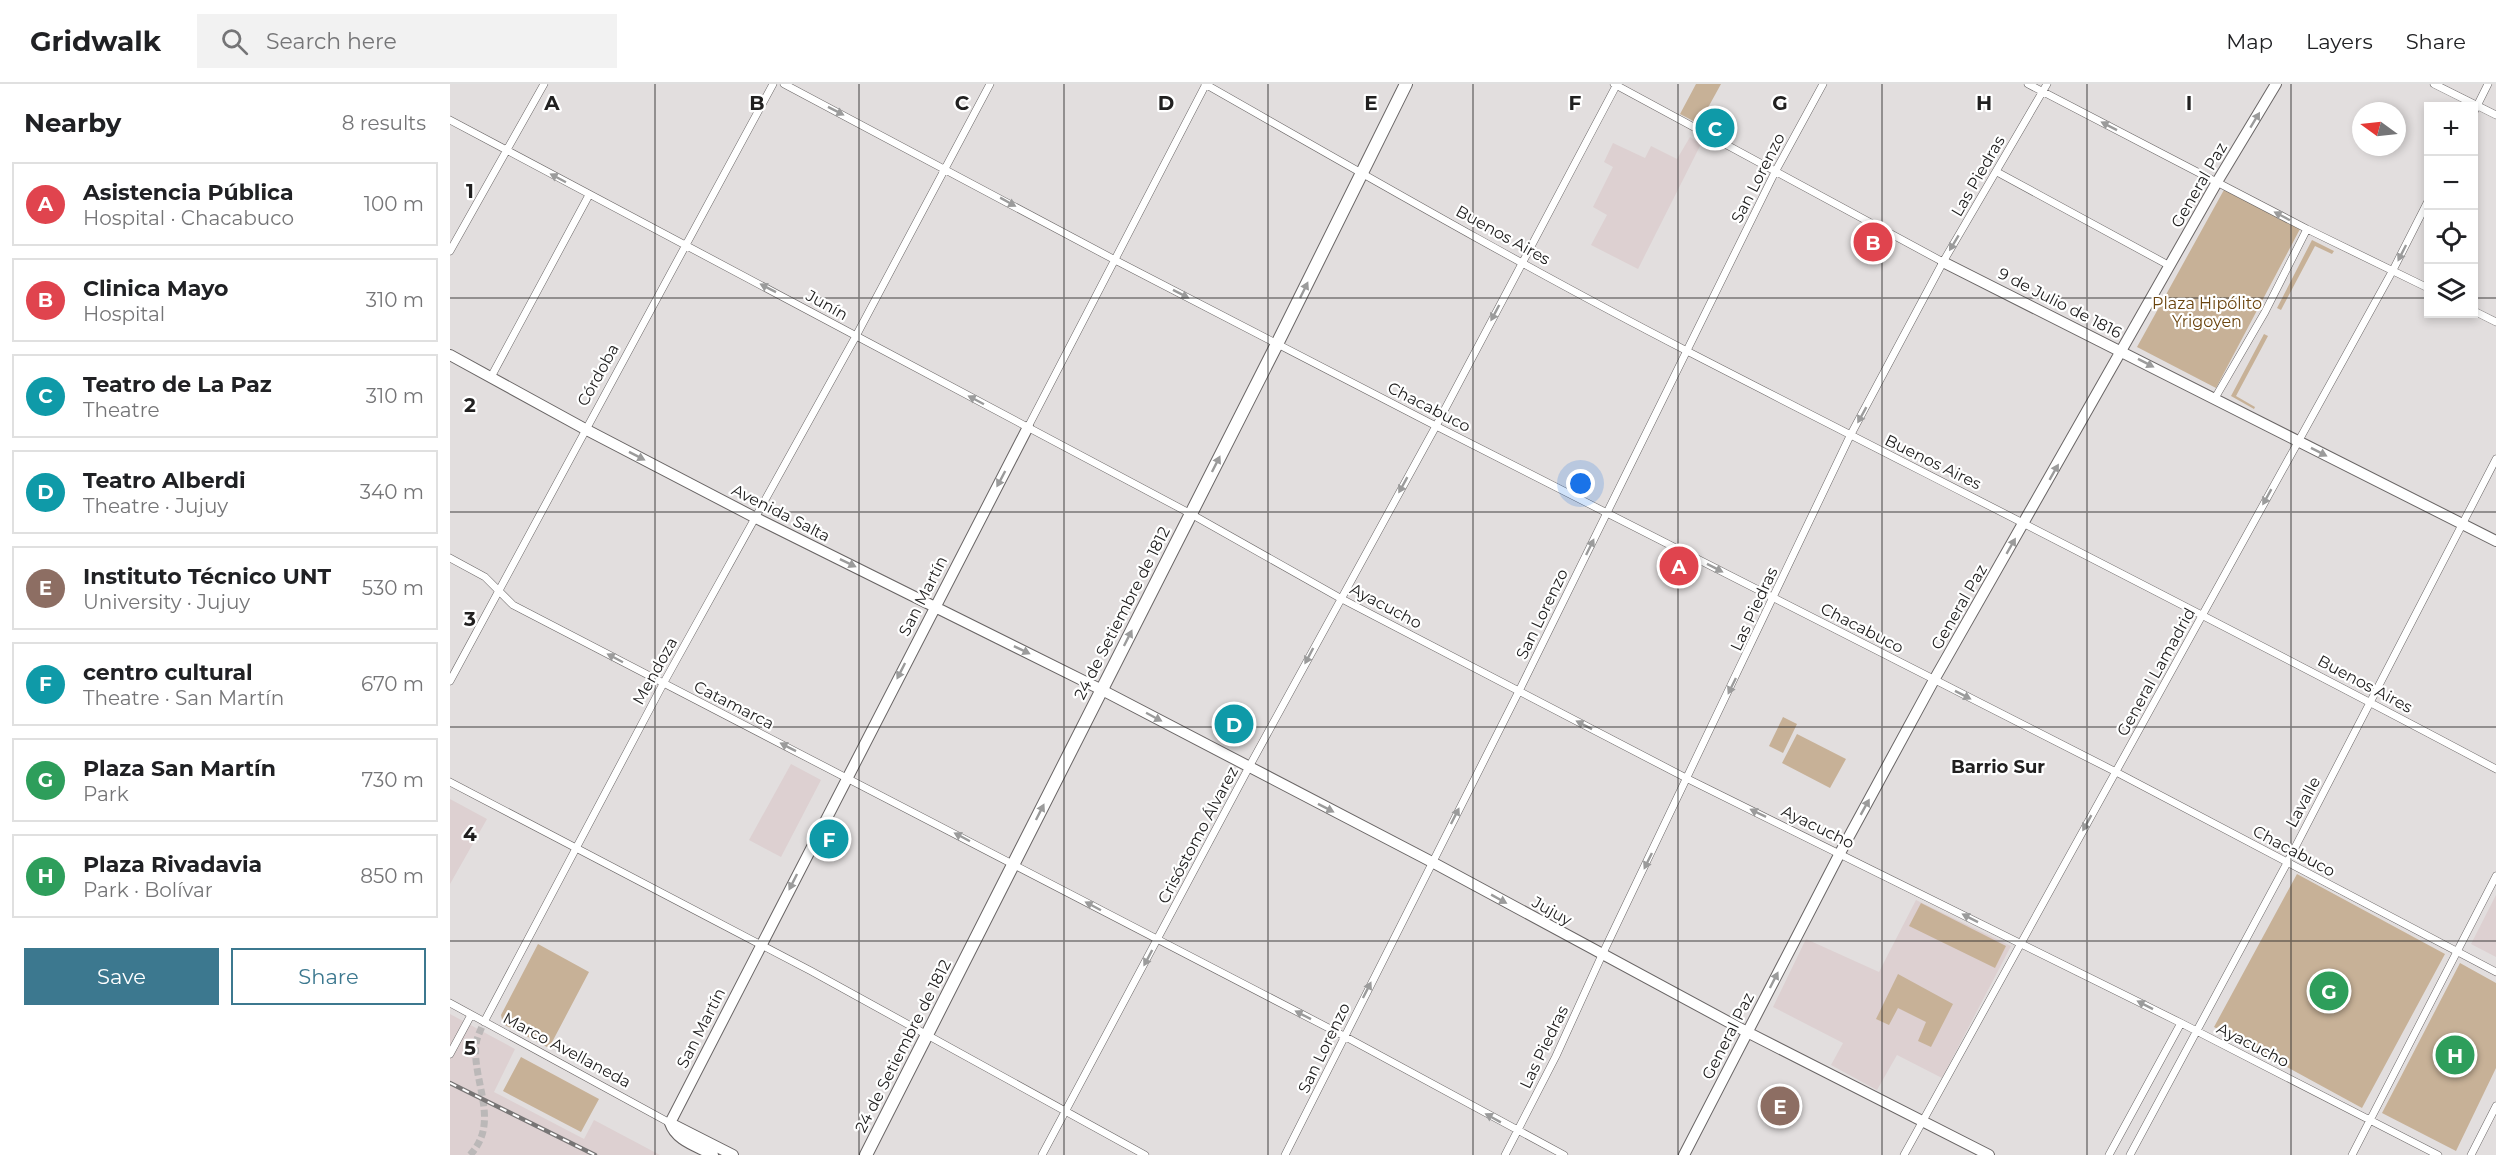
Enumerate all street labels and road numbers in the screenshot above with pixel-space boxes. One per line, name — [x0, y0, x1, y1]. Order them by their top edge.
street label: San Lorenzo — [1727, 130, 1789, 226]
street label: Las Piedras — [1947, 132, 2009, 220]
street label: General Paz — [2167, 139, 2231, 231]
street label: Buenos Aires — [1453, 201, 1554, 269]
street label: 9 de Julio de 1816 — [1995, 264, 2125, 343]
street label: Junín — [802, 285, 851, 324]
street label: Córdoba — [573, 341, 623, 409]
street label: Chacabuco — [1384, 378, 1474, 436]
street label: Buenos Aires — [1882, 430, 1984, 494]
street label: Avenida Salta — [729, 480, 833, 546]
street label: 24 de Setiembre de 1812 — [1070, 523, 1174, 703]
street label: San Martín — [895, 553, 951, 639]
street label: General Paz — [1927, 561, 1991, 653]
street label: Las Piedras — [1726, 564, 1782, 654]
street label: San Lorenzo — [1512, 566, 1572, 662]
street label: Ayacucho — [1347, 579, 1425, 633]
street label: Chacabuco — [1817, 599, 1907, 657]
street label: General Lamadrid — [2113, 605, 2199, 739]
street label: Mendoza — [629, 634, 681, 708]
street label: Buenos Aires — [2314, 651, 2416, 717]
street label: Catamarca — [691, 677, 777, 733]
street label: Crisóstomo Álvarez — [1154, 763, 1242, 907]
street label: Lavalle — [2282, 773, 2324, 831]
street label: Ayacucho — [1779, 801, 1857, 853]
street label: Chacabuco — [2250, 821, 2338, 881]
street label: Jujuy — [1528, 892, 1575, 930]
street label: 24 de Setiembre de 1812 — [851, 956, 955, 1136]
street label: San Martín — [673, 985, 729, 1071]
street label: General Paz — [1698, 989, 1758, 1083]
street label: San Lorenzo — [1294, 1000, 1354, 1096]
street label: Las Piedras — [1516, 1002, 1572, 1092]
street label: Marco Avellaneda — [500, 1008, 634, 1092]
street label: Ayacucho — [2214, 1019, 2292, 1071]

